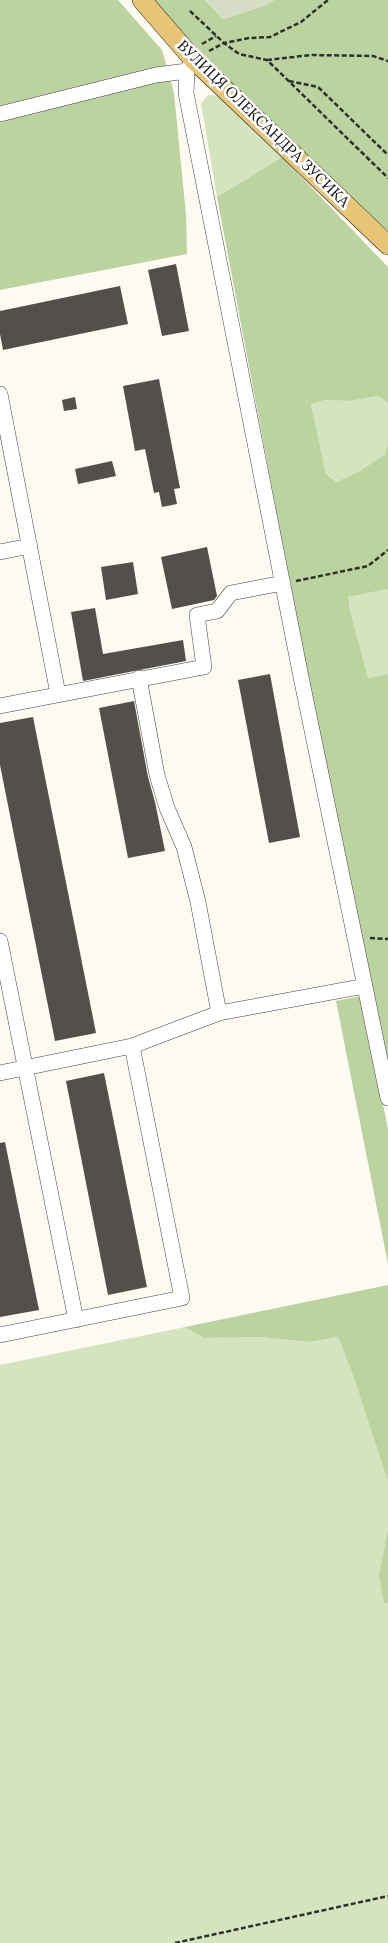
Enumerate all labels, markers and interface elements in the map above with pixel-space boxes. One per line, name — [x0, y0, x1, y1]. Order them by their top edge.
street label: ВУЛИЦЯ ОЛЕКСАНДРА ЗУСИКА — [173, 37, 353, 211]

